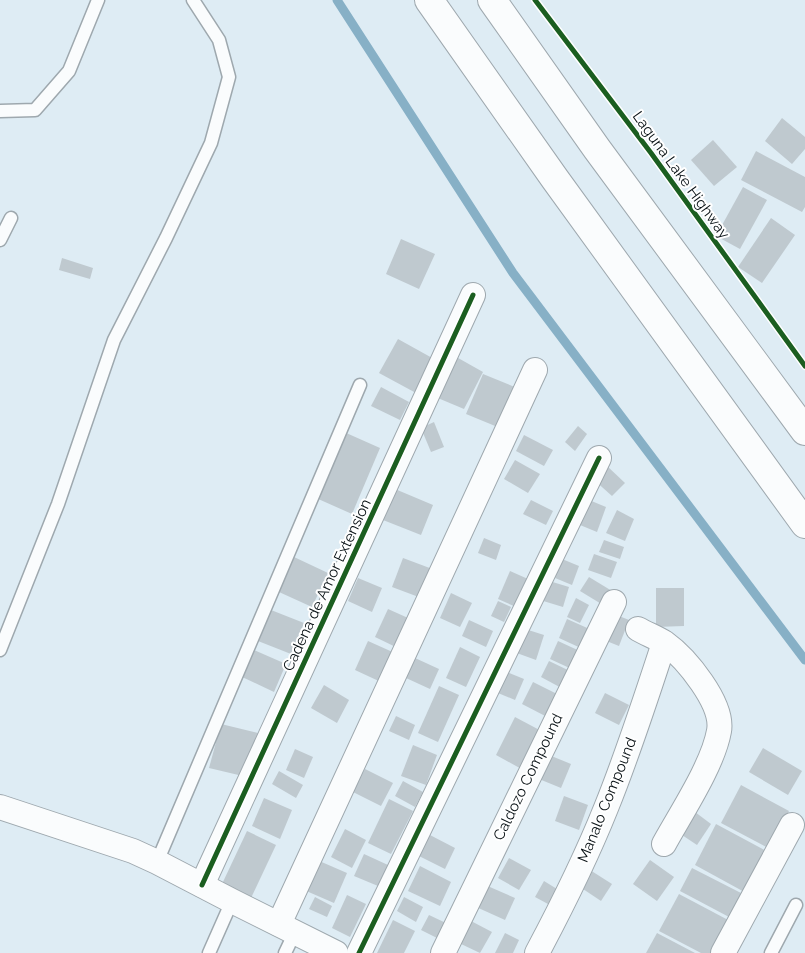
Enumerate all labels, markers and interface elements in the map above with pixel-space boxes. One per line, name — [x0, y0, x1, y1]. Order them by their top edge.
street label: Laguna Lake Highway — [629, 108, 733, 242]
street label: Cadena de Amor Extension — [279, 496, 375, 674]
street label: Caldozo Compound — [489, 711, 567, 843]
street label: Manalo Compound — [574, 735, 640, 865]

